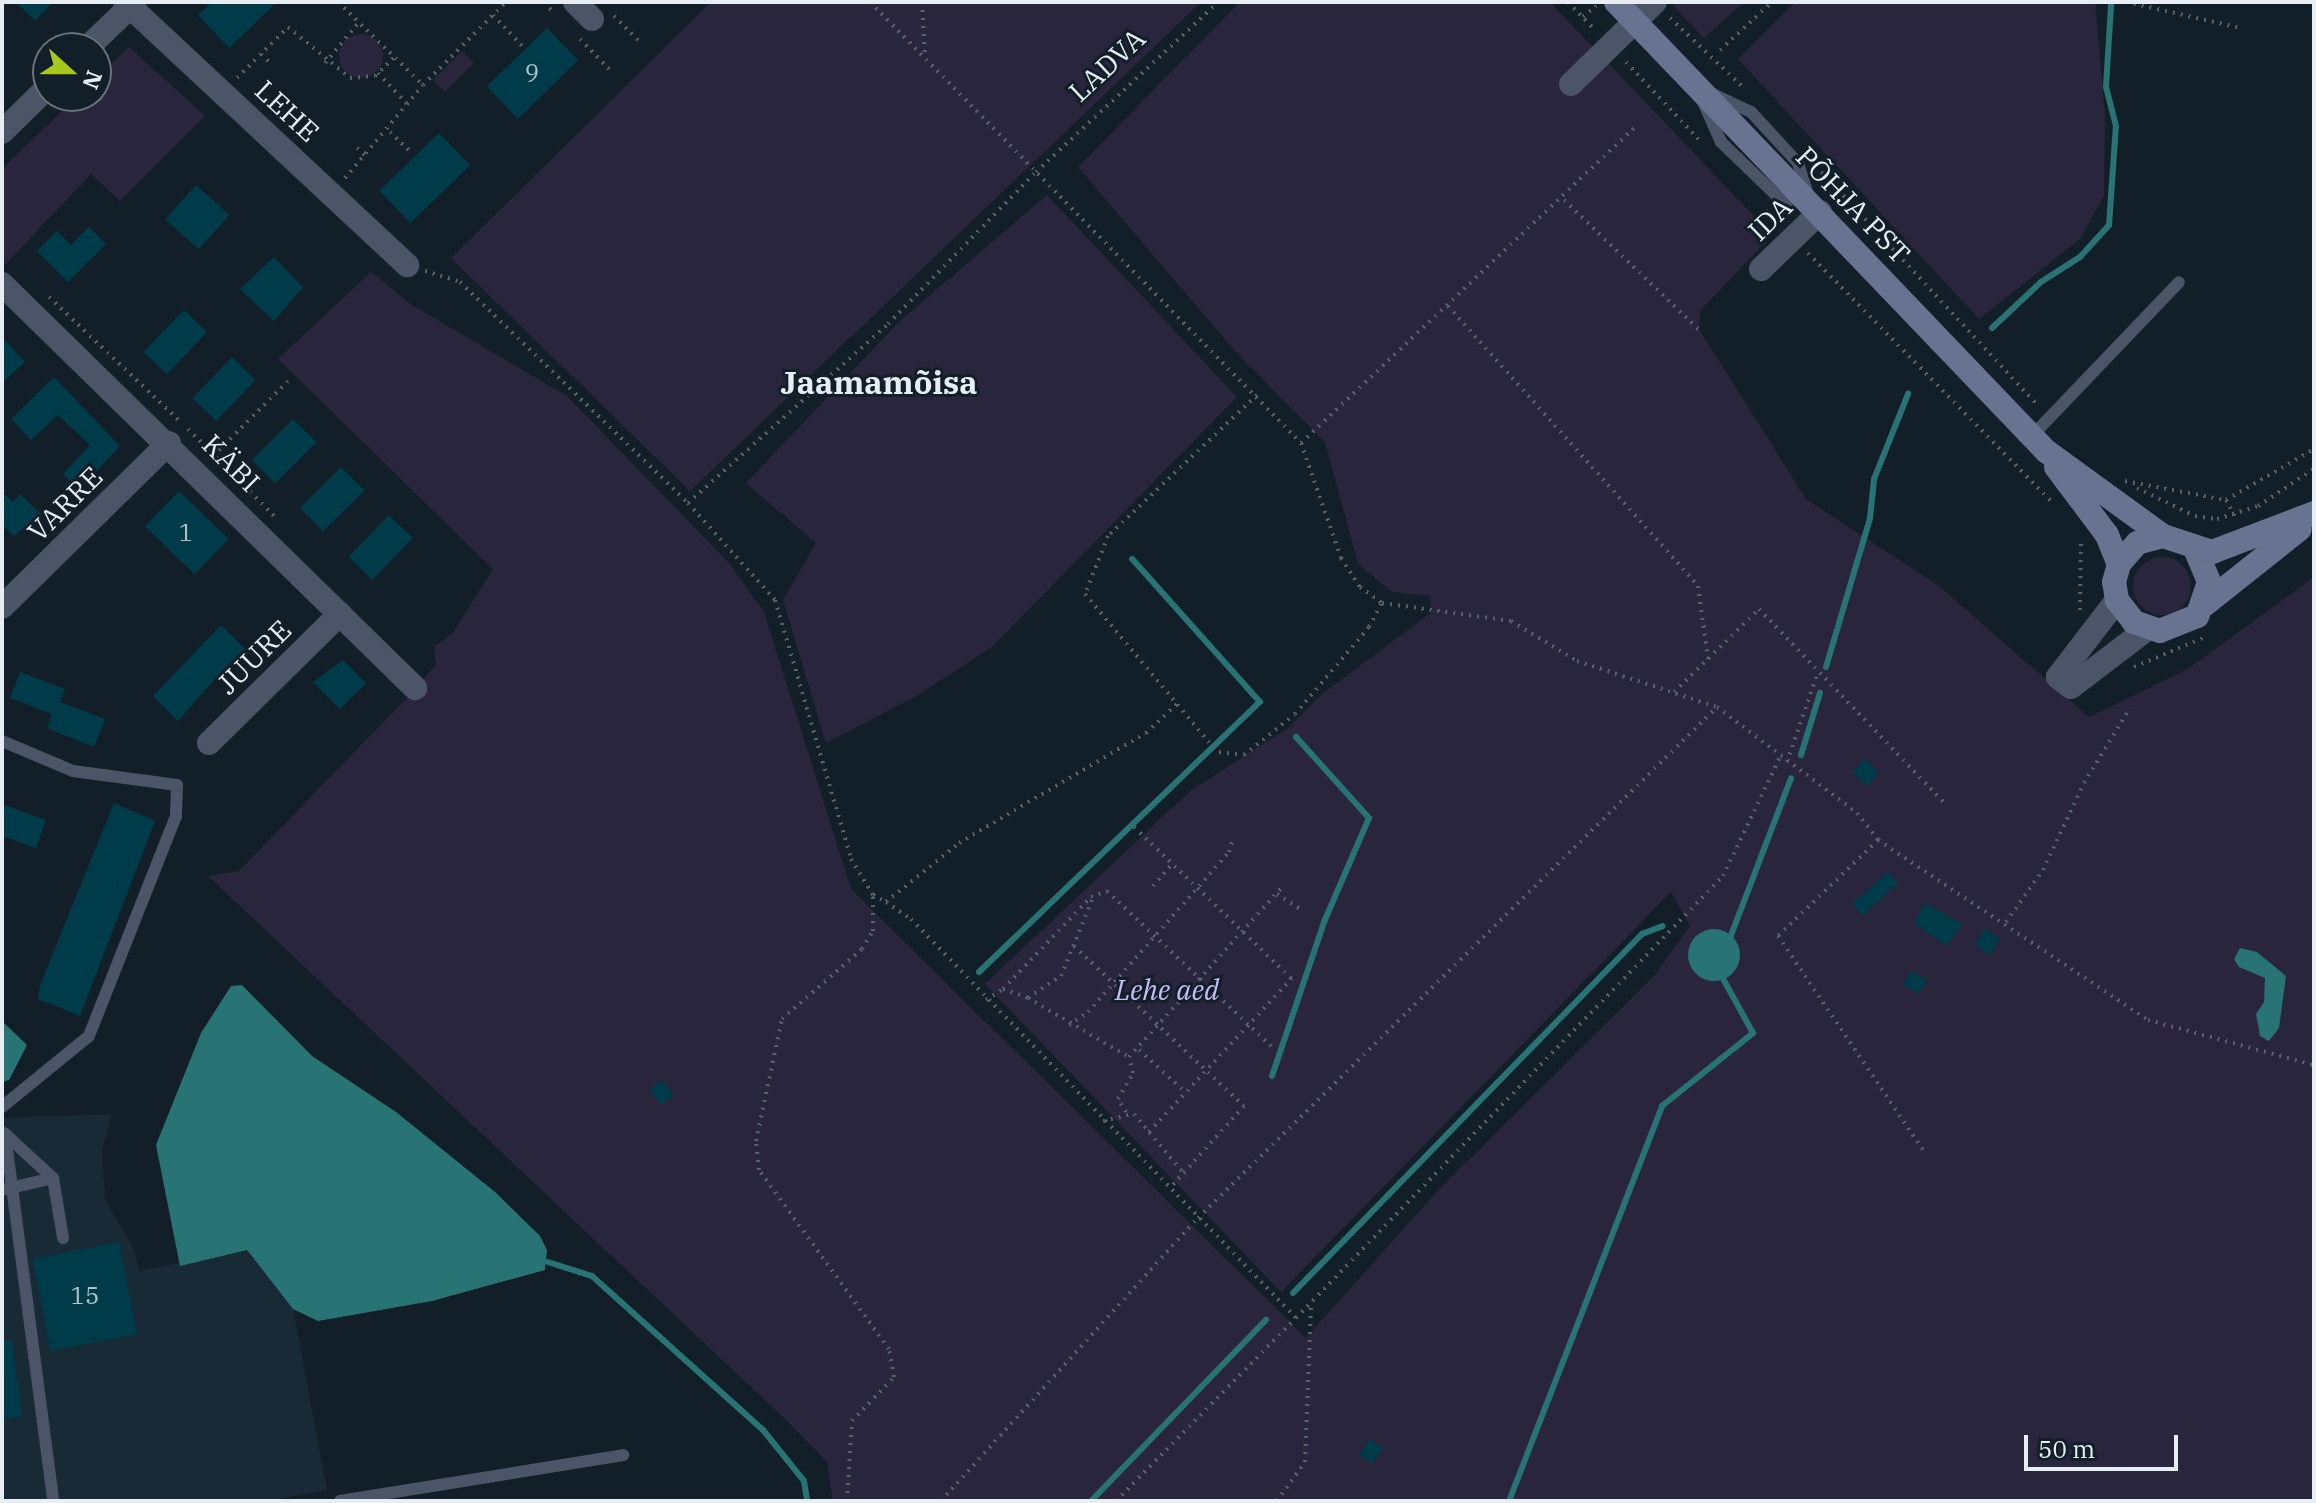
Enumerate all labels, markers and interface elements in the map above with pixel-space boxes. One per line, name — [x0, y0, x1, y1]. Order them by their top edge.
street label: LADVA — [1062, 21, 1152, 109]
north arrow — [32, 32, 112, 112]
house number: 9 — [525, 59, 539, 87]
text: N — [76, 67, 110, 93]
street label: LEHE — [248, 73, 326, 149]
street label: PÕHJA PST — [1789, 140, 1917, 270]
street label: IDA — [1741, 190, 1799, 248]
district label: Jaamamõisa — [780, 363, 978, 401]
street label: KÄBI — [195, 427, 267, 499]
street label: VARRE — [21, 460, 109, 548]
house number: 1 — [179, 519, 193, 547]
street label: JUURE — [210, 613, 298, 701]
park label: Lehe aed — [1115, 973, 1219, 1007]
house number: 15 — [71, 1282, 99, 1310]
scale bar — [2028, 1419, 2182, 1469]
text: 50 m — [2038, 1433, 2095, 1465]

